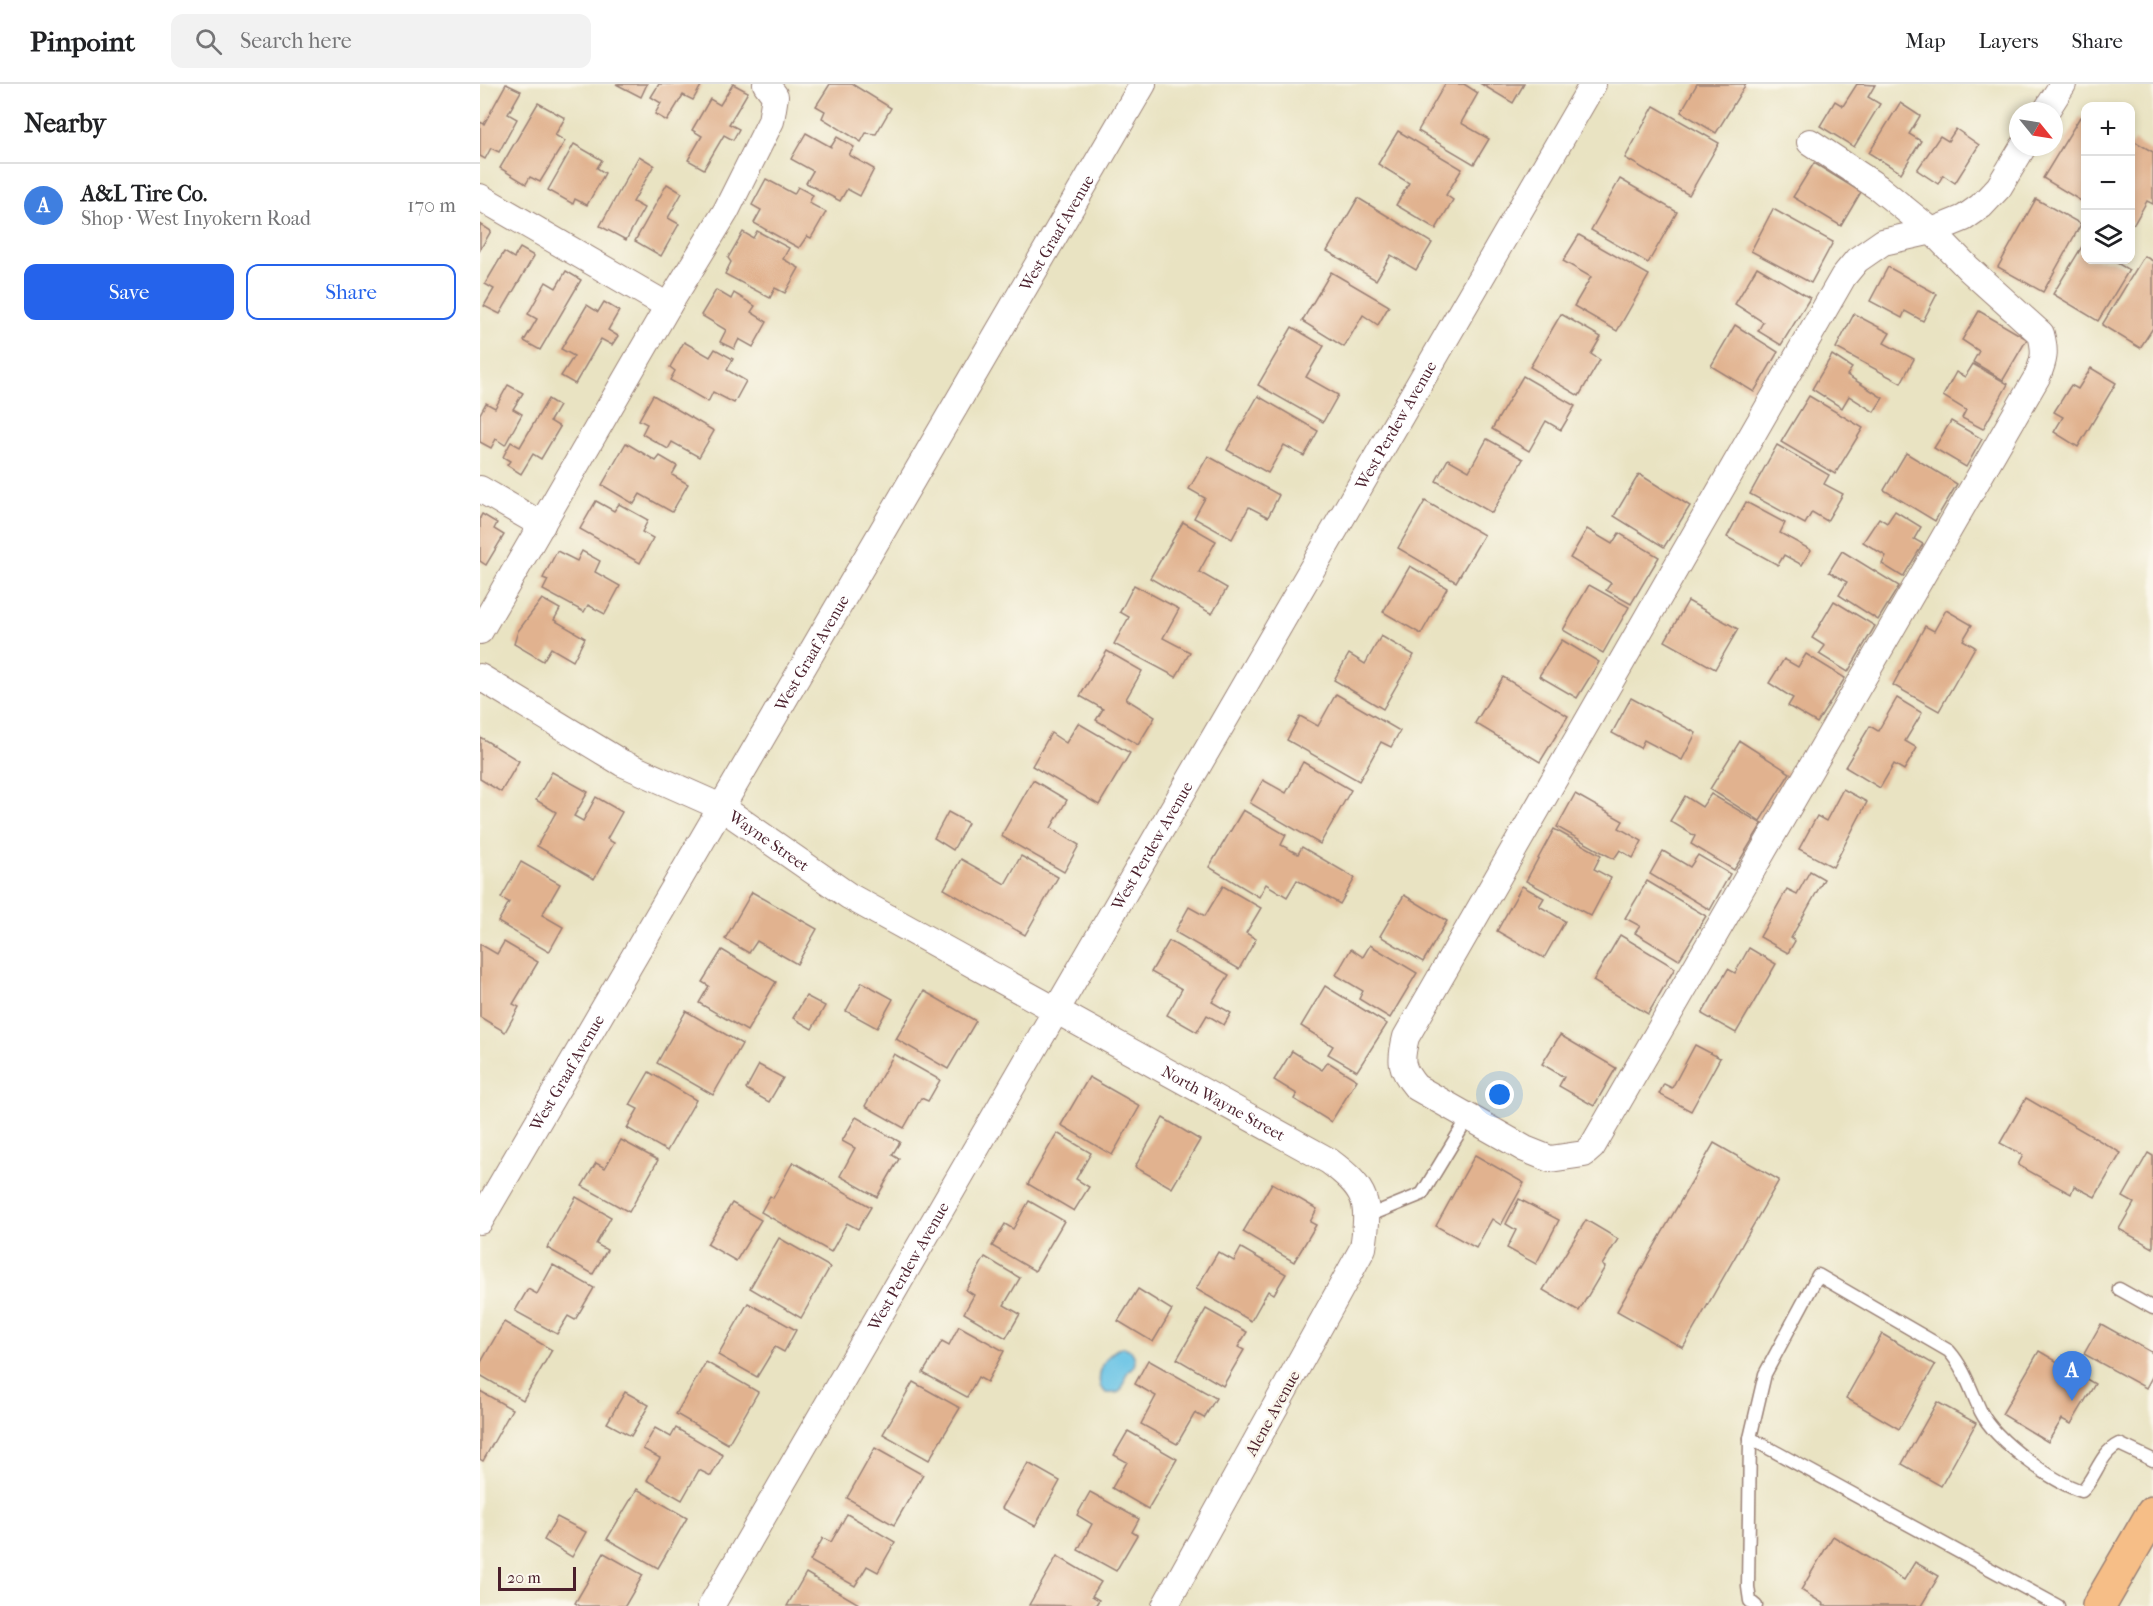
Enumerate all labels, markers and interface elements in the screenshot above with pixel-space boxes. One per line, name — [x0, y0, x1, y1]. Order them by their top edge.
search box — [171, 14, 591, 68]
text: Pinpoint — [30, 25, 135, 58]
icon: search — [192, 25, 225, 58]
text: Search here — [240, 28, 352, 54]
text: Map — [1905, 29, 1946, 53]
text: Layers — [1979, 29, 2038, 53]
text: Share — [2071, 29, 2123, 53]
north arrow — [2009, 102, 2063, 156]
map controls — [2081, 102, 2135, 264]
button: + — [2081, 102, 2135, 156]
text: Nearby — [24, 108, 106, 139]
button: − — [2081, 156, 2135, 210]
street label: West Graaf Avenue — [1015, 172, 1098, 295]
text: A&L Tire Co. — [81, 181, 207, 207]
text: A — [37, 194, 50, 217]
text: 170 m — [407, 194, 456, 217]
text: Shop · West Inyokern Road — [81, 207, 311, 230]
button: layers — [2081, 210, 2135, 264]
button: Save — [24, 264, 234, 320]
button: Share — [246, 264, 456, 320]
street label: West Perdew Avenue — [1351, 358, 1440, 494]
street label: West Graaf Avenue — [770, 591, 853, 715]
street label: West Perdew Avenue — [1107, 778, 1197, 914]
street label: Wayne Street — [724, 806, 813, 875]
street label: West Graaf Avenue — [525, 1011, 608, 1135]
street label: North Wayne Street — [1158, 1062, 1288, 1145]
your location — [1485, 1080, 1514, 1109]
street label: West Perdew Avenue — [863, 1199, 953, 1335]
pin: A — [2052, 1352, 2092, 1401]
street label: Alene Avenue — [1241, 1367, 1304, 1460]
scale bar — [498, 1564, 576, 1592]
text: 20 m — [507, 1568, 541, 1587]

